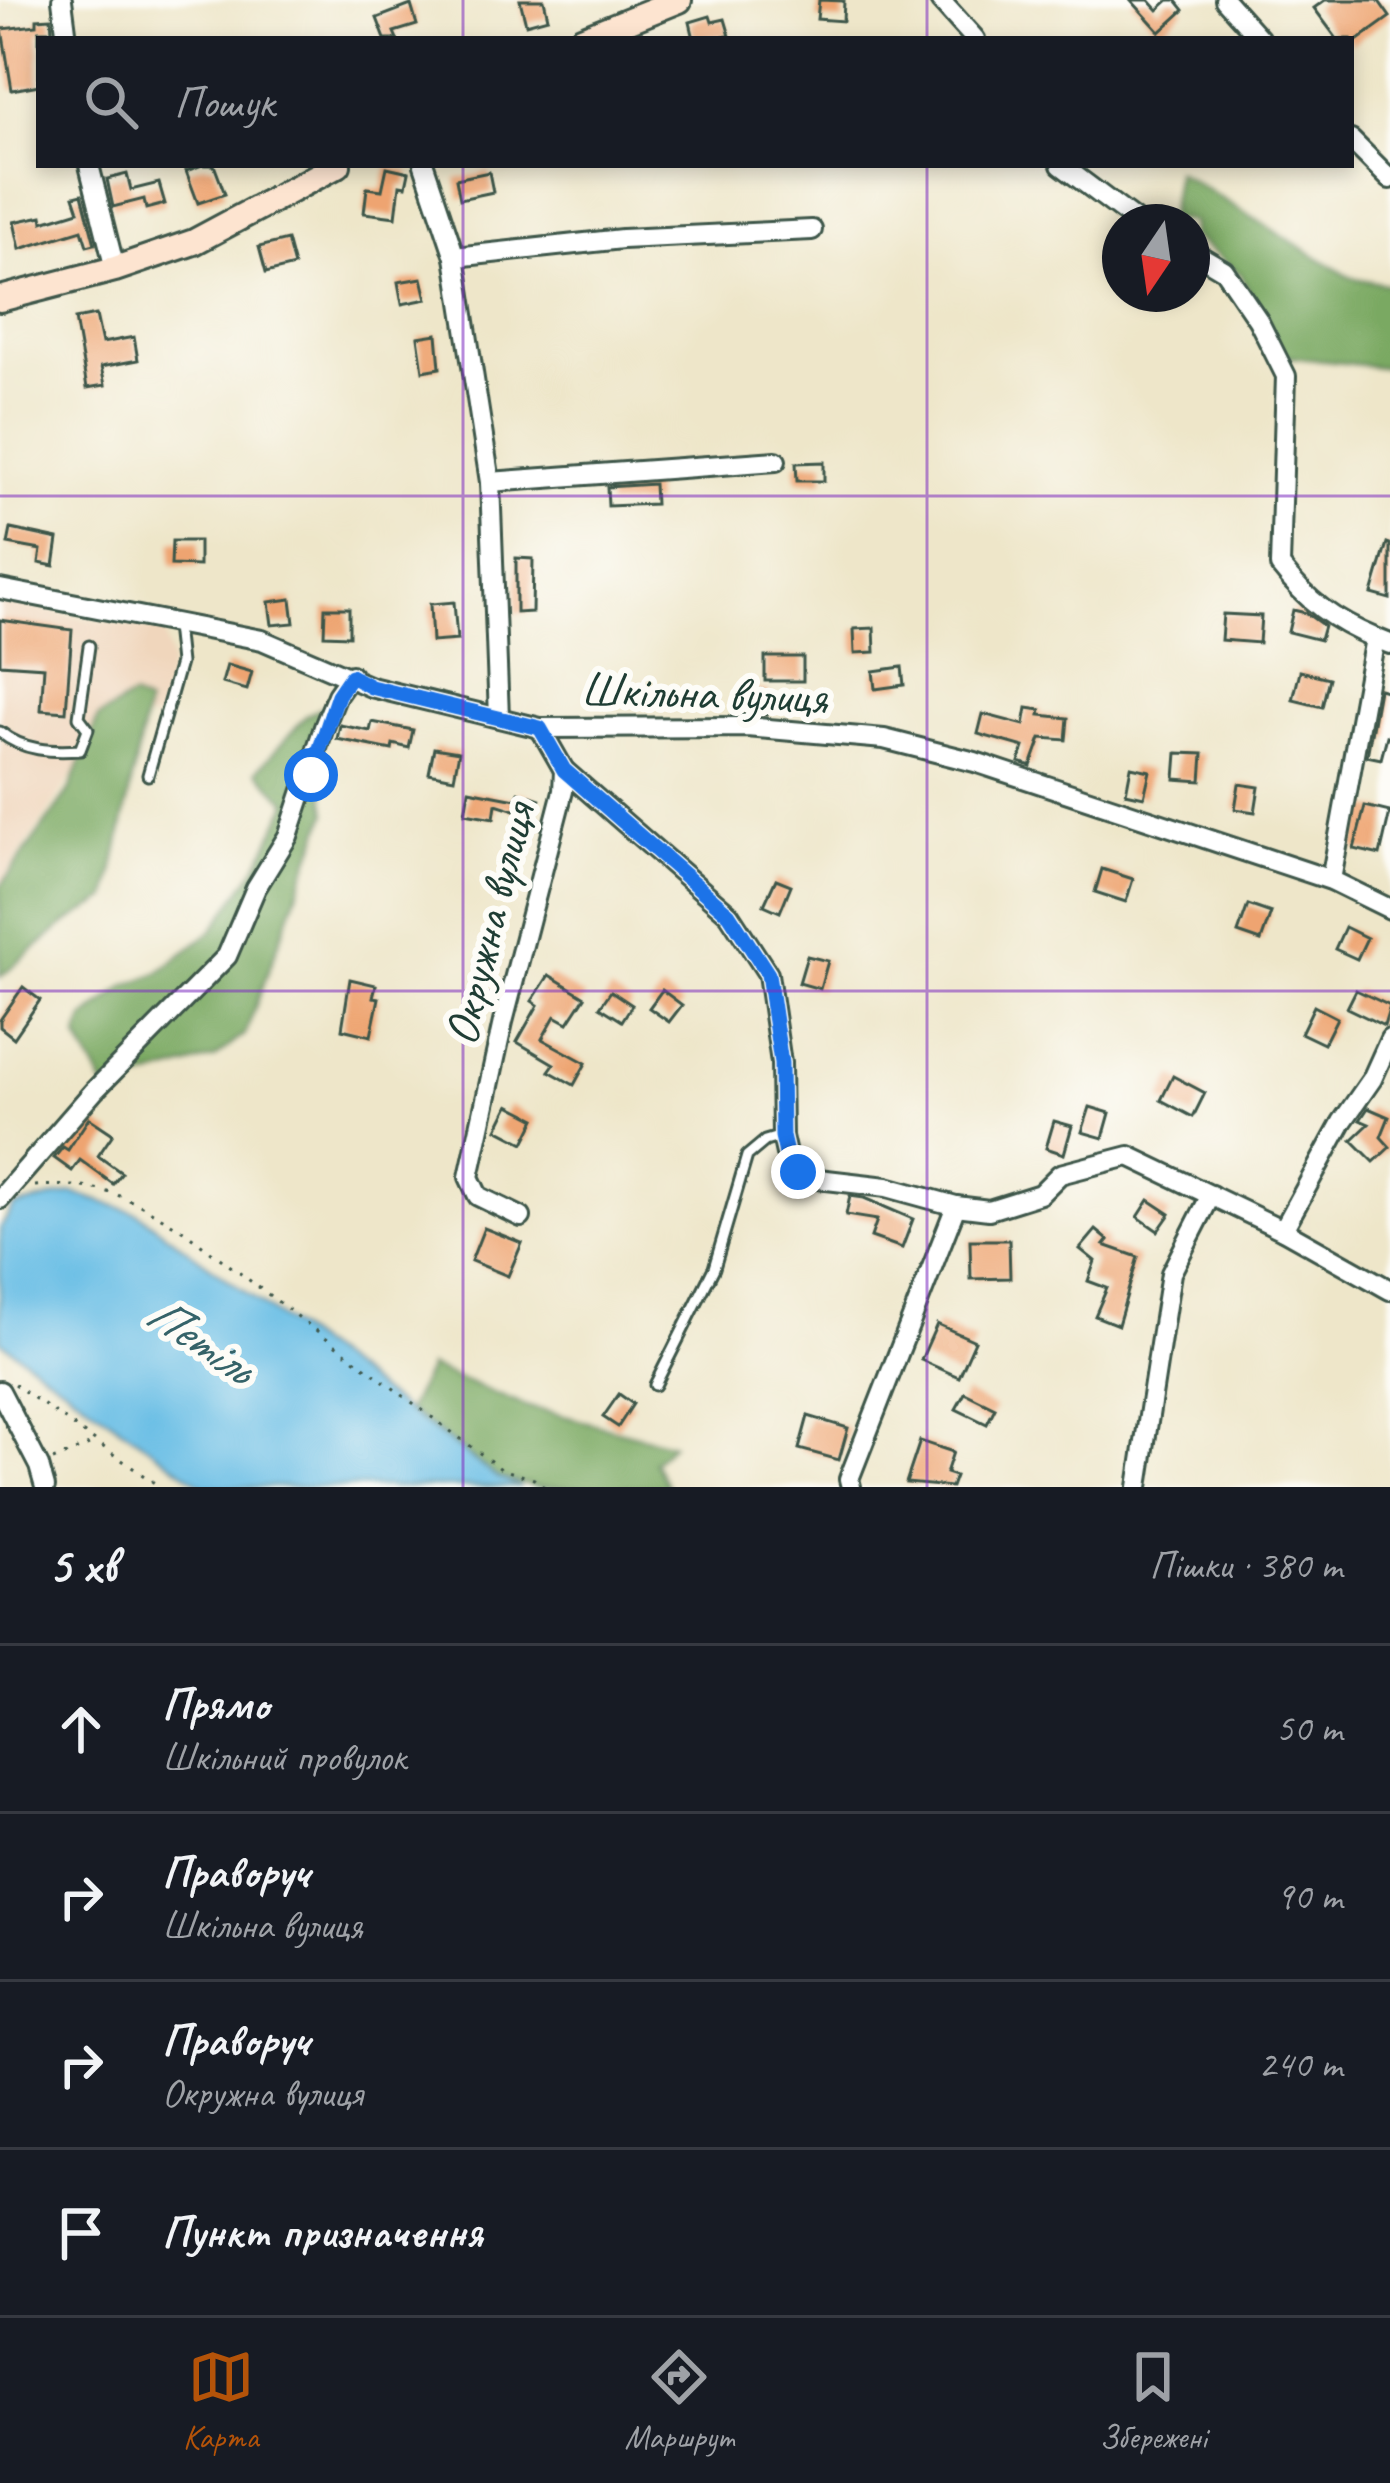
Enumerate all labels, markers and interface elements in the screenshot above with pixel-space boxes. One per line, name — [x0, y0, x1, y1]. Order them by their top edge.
search box — [36, 36, 1354, 168]
icon: search — [78, 69, 144, 135]
text: Пошук — [174, 74, 274, 131]
north arrow — [1102, 204, 1210, 312]
street label: Шкільна вулиця — [580, 659, 830, 727]
route start — [284, 748, 338, 802]
street label: Окружна вулиця — [430, 794, 549, 1051]
route end — [771, 1145, 825, 1199]
water label: Петіль — [135, 1280, 271, 1401]
text: 5 хв — [48, 1533, 117, 1597]
text: Пішки · 380 m — [1149, 1541, 1342, 1590]
text: Прямо — [162, 1676, 269, 1733]
icon: ahead — [48, 1696, 114, 1762]
text: 50 m — [1276, 1704, 1342, 1753]
text: Шкільний провулок — [162, 1733, 406, 1782]
text: Праворуч — [162, 1844, 309, 1901]
icon: right — [48, 1864, 114, 1930]
text: 90 m — [1276, 1872, 1342, 1921]
text: Шкільна вулиця — [162, 1901, 362, 1950]
text: Праворуч — [162, 2012, 309, 2069]
icon: right — [48, 2032, 114, 2098]
text: 240 m — [1258, 2040, 1342, 2089]
text: Окружна вулиця — [162, 2069, 362, 2118]
icon: arrive — [48, 2200, 114, 2266]
text: Пункт призначення — [162, 2204, 482, 2261]
tab: Карта — [183, 2344, 258, 2458]
tab: Маршрут — [625, 2344, 733, 2458]
tab: Збережені — [1100, 2344, 1207, 2458]

